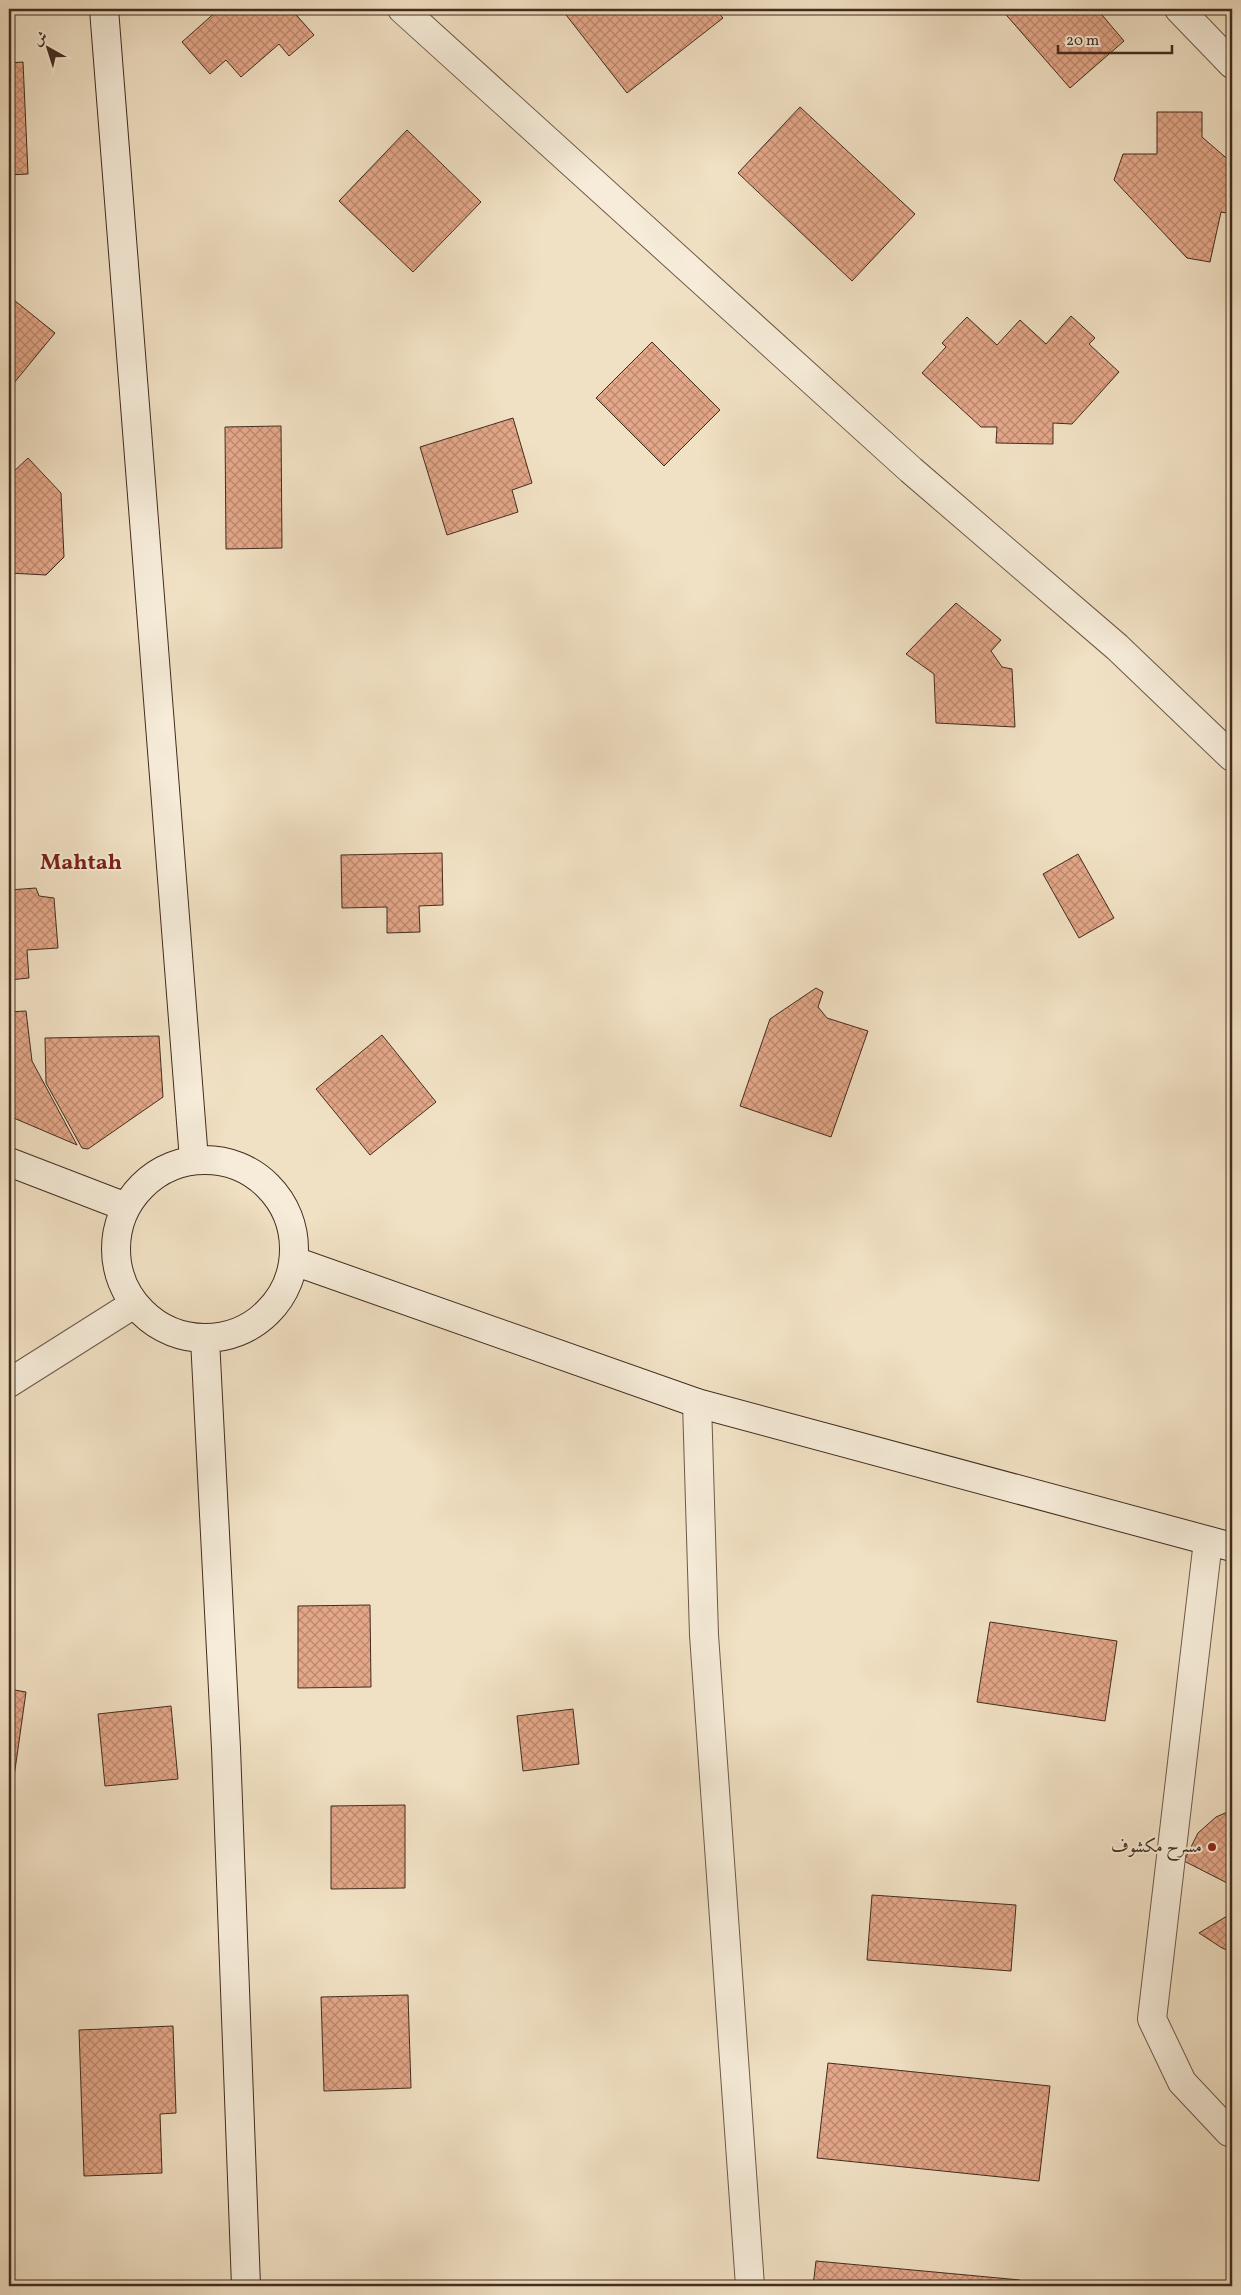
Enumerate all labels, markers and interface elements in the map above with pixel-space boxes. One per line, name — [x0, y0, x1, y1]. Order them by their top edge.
north arrow — [22, 22, 72, 72]
scale bar — [1058, 22, 1172, 54]
text: ش — [29, 27, 52, 51]
text: 20 m — [1066, 31, 1099, 52]
district label: Mahtah — [40, 848, 122, 879]
place label: مسرح مكشوف — [1111, 1835, 1202, 1862]
marker: مسرح مكشوف — [1206, 1841, 1218, 1853]

